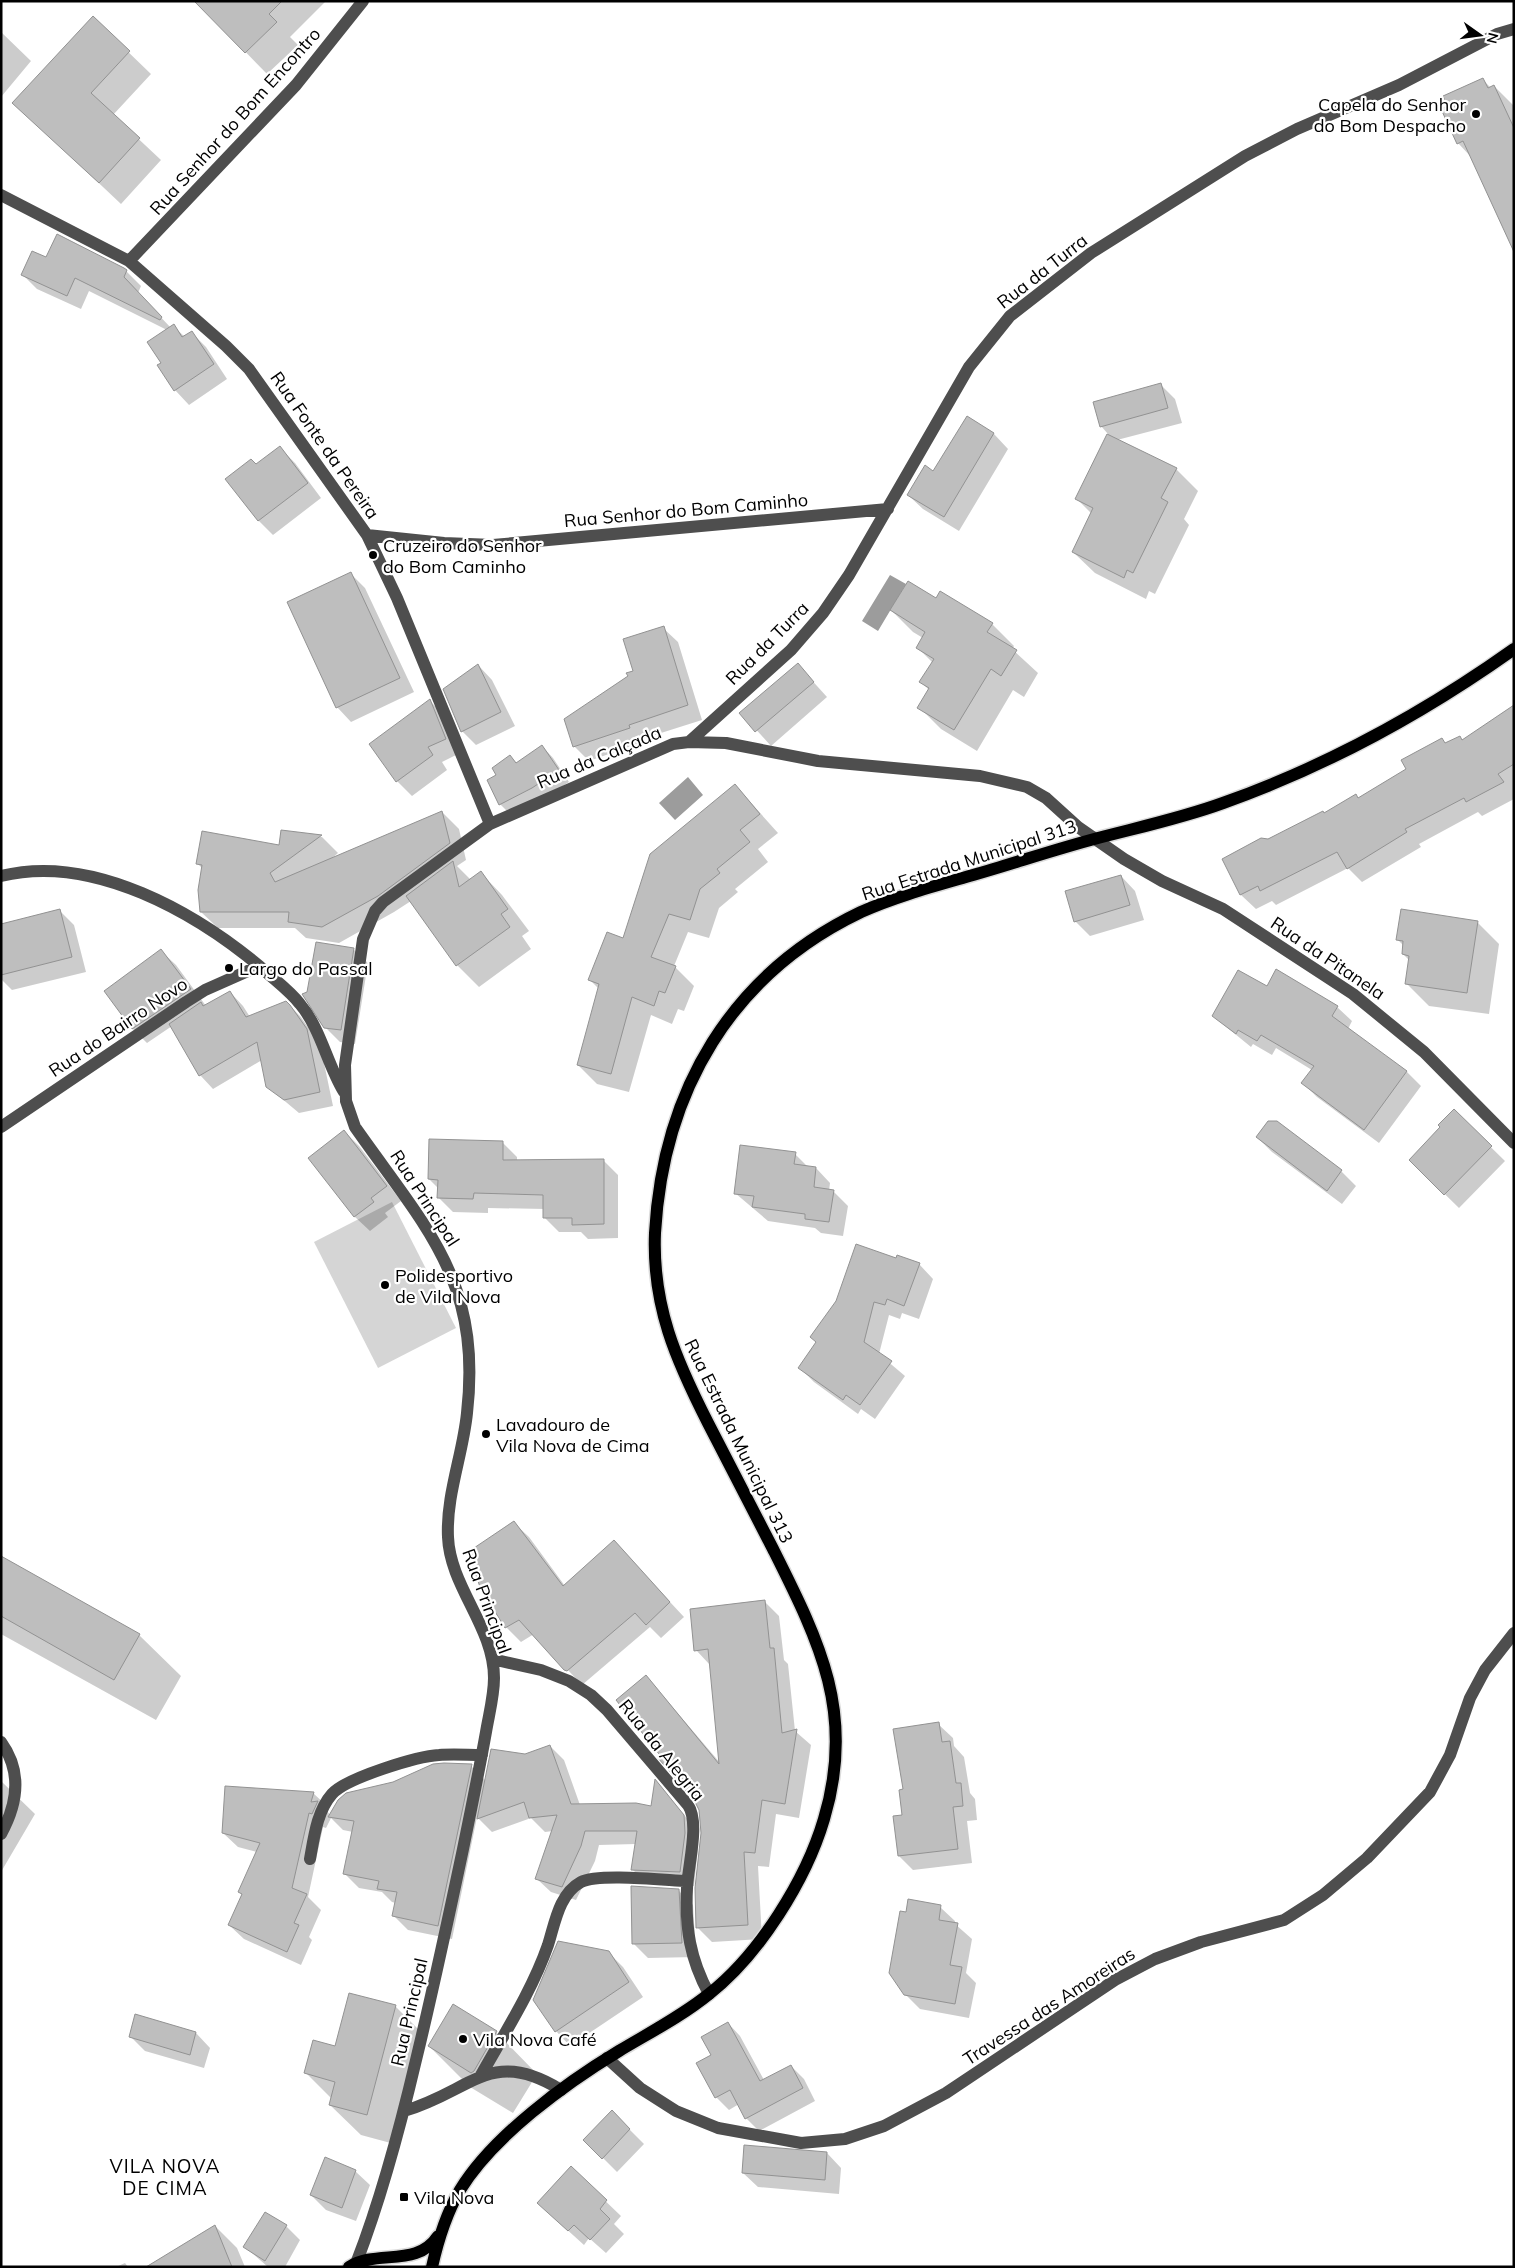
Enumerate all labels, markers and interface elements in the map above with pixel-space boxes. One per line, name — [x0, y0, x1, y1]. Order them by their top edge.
north arrow — [1455, 10, 1505, 60]
street label: Rua Senhor do Bom Encontro — [145, 22, 325, 220]
text: N — [1483, 31, 1503, 45]
place label: Capela do Senhor do Bom Despacho — [1314, 93, 1466, 137]
marker: Capela do Senhor do Bom Despacho — [1470, 108, 1482, 120]
street label: Rua da Turra — [992, 229, 1092, 313]
street label: Rua Fonte da Pereira — [265, 367, 385, 523]
street label: Rua Senhor do Bom Caminho — [563, 488, 809, 532]
place label: Cruzeiro do Senhor do Bom Caminho — [383, 534, 542, 578]
marker: Cruzeiro do Senhor do Bom Caminho — [367, 549, 379, 561]
street label: Rua da Turra — [721, 597, 813, 689]
street label: Rua da Calçada — [533, 720, 665, 794]
street label: Rua Estrada Municipal 313 — [859, 814, 1079, 906]
street label: Rua da Pitanela — [1266, 911, 1390, 1005]
place label: Largo do Passal — [239, 957, 373, 980]
marker: Largo do Passal — [223, 962, 235, 974]
street label: Rua do Bairro Novo — [44, 972, 192, 1082]
street label: Rua Principal — [385, 1145, 465, 1251]
place label: Polidesportivo de Vila Nova — [395, 1264, 513, 1308]
marker: Polidesportivo de Vila Nova — [379, 1279, 391, 1291]
street label: Rua Estrada Municipal 313 — [679, 1335, 799, 1547]
place label: Lavadouro de Vila Nova de Cima — [496, 1413, 650, 1457]
marker: Lavadouro de Vila Nova de Cima — [480, 1428, 492, 1440]
street label: Rua Principal — [457, 1545, 517, 1657]
street label: Rua da Alegria — [614, 1694, 710, 1806]
street label: Travessa das Amoreiras — [959, 1942, 1139, 2070]
street label: Rua Principal — [385, 1956, 433, 2068]
place label: Vila Nova Café — [473, 2028, 597, 2051]
marker: Vila Nova Café — [457, 2033, 469, 2045]
district label: VILA NOVA DE CIMA — [110, 2154, 220, 2200]
place label: Vila Nova — [414, 2186, 494, 2209]
marker: Vila Nova — [398, 2191, 410, 2203]

